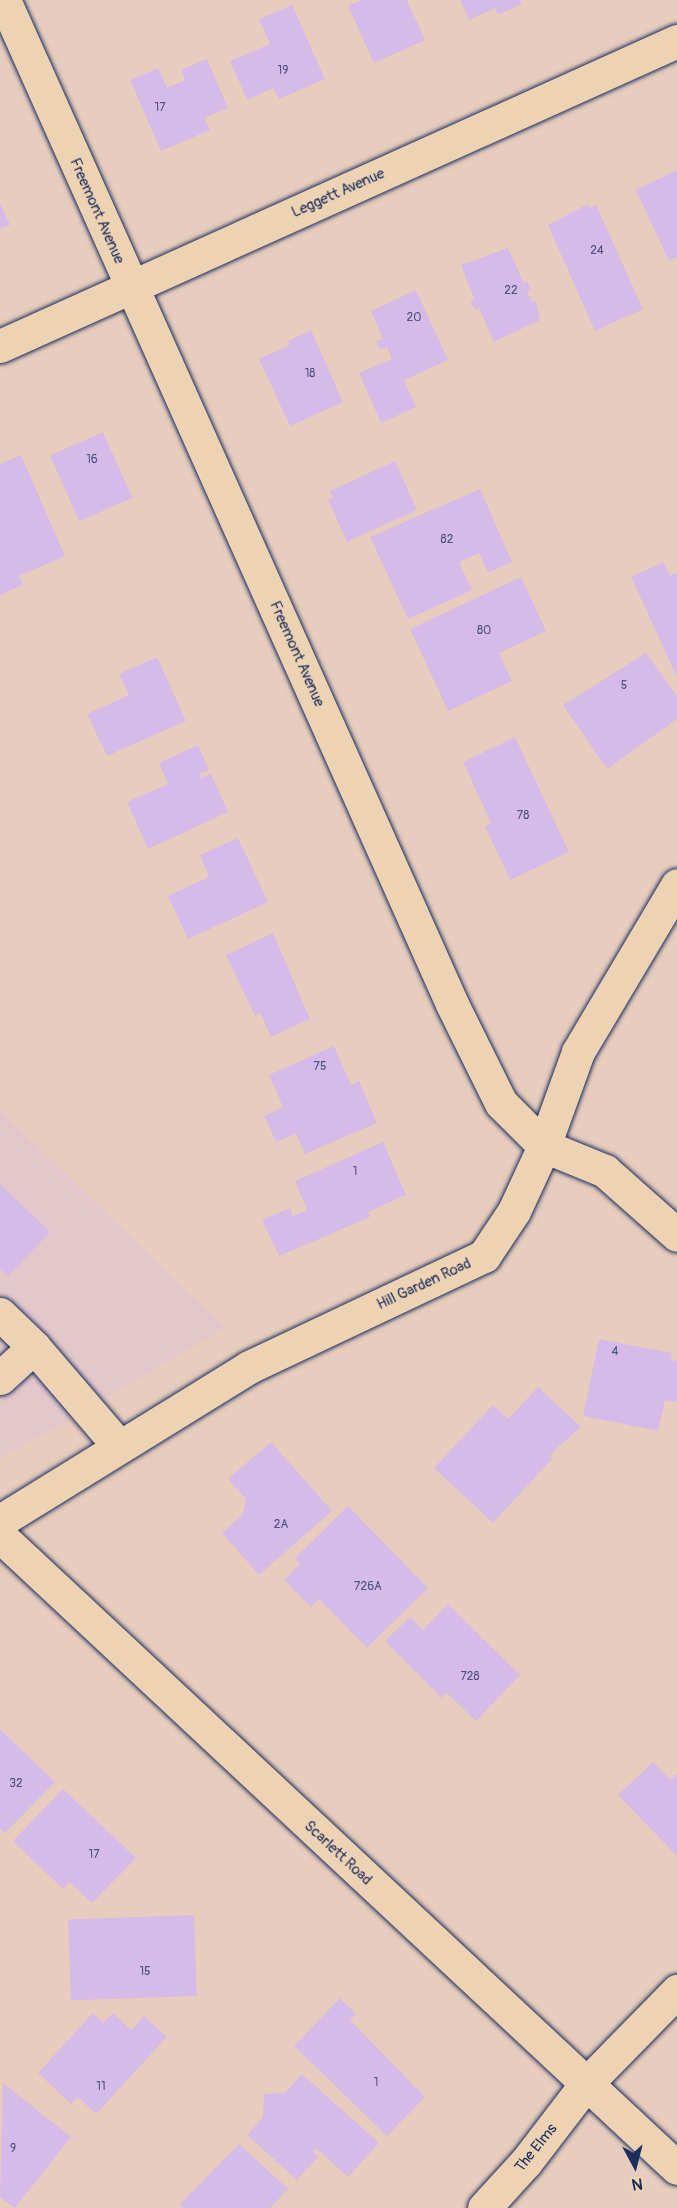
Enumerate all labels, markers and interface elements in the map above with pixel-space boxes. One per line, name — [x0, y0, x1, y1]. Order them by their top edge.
house number: 19 — [278, 64, 288, 78]
house number: 17 — [154, 101, 166, 115]
street label: Freemont Avenue — [66, 155, 128, 267]
street label: Leggett Avenue — [289, 164, 387, 222]
house number: 24 — [590, 244, 604, 258]
house number: 22 — [504, 284, 518, 298]
house number: 20 — [407, 311, 421, 325]
house number: 18 — [305, 367, 315, 381]
house number: 16 — [86, 453, 98, 467]
house number: 82 — [441, 533, 453, 547]
street label: Freemont Avenue — [266, 598, 328, 710]
house number: 80 — [477, 624, 491, 638]
house number: 5 — [621, 679, 627, 693]
house number: 78 — [517, 809, 529, 823]
house number: 75 — [314, 1060, 326, 1074]
house number: 1 — [353, 1165, 357, 1179]
street label: Hill Garden Road — [374, 1254, 474, 1314]
house number: 4 — [612, 1345, 618, 1359]
house number: 2A — [274, 1518, 288, 1532]
house number: 726A — [354, 1580, 382, 1594]
house number: 728 — [460, 1670, 480, 1684]
house number: 32 — [9, 1777, 23, 1791]
street label: Scarlett Road — [300, 1817, 376, 1889]
house number: 17 — [88, 1848, 100, 1862]
house number: 15 — [139, 1965, 151, 1979]
house number: 1 — [374, 2076, 378, 2090]
house number: 11 — [96, 2080, 106, 2094]
street label: The Elms — [511, 2120, 561, 2176]
north arrow — [605, 2136, 665, 2196]
house number: 9 — [10, 2142, 16, 2156]
text: N — [631, 2173, 644, 2194]

